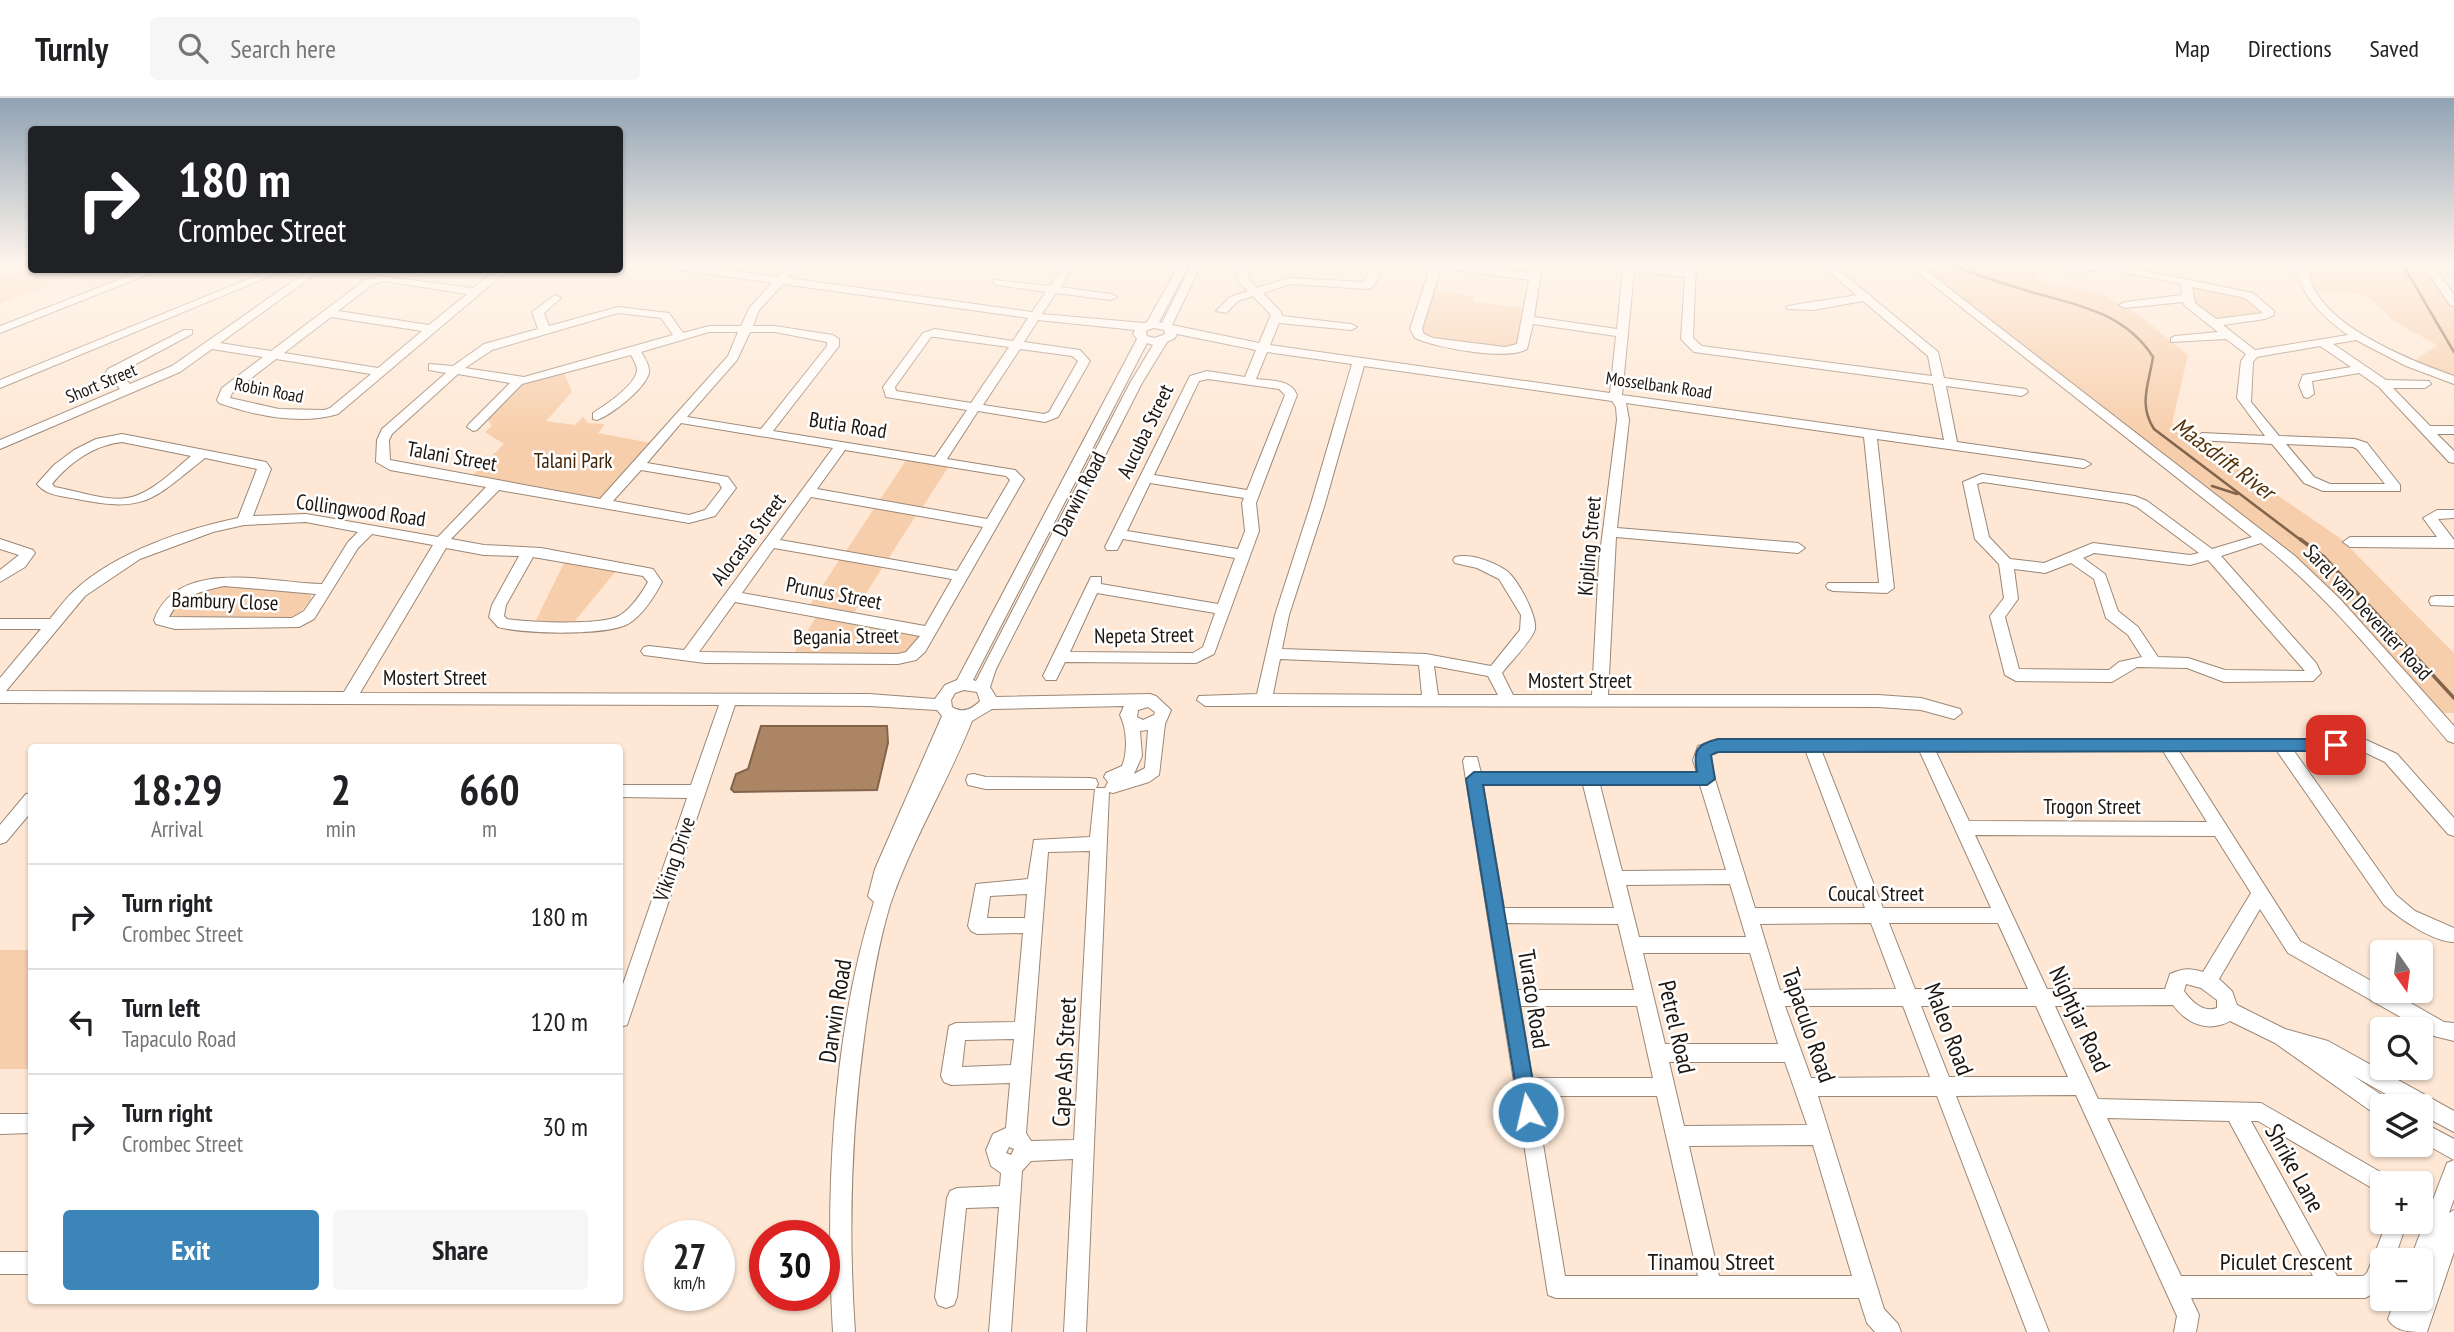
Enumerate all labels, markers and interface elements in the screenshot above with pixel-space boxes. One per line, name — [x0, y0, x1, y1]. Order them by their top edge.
search box — [150, 17, 640, 80]
text: Turnly — [35, 27, 108, 70]
icon: search — [174, 29, 212, 67]
text: Search here — [230, 32, 336, 65]
text: Map — [2175, 33, 2210, 64]
text: Directions — [2248, 33, 2332, 64]
text: Saved — [2370, 33, 2419, 64]
text: 180 m — [178, 147, 291, 211]
icon: right — [63, 154, 154, 245]
text: Crombec Street — [178, 209, 346, 251]
street label: Short Street — [62, 358, 140, 408]
street label: Mosselbank Road — [1604, 366, 1714, 404]
street label: Robin Road — [233, 372, 305, 408]
street label: Aucuba Street — [1111, 379, 1179, 482]
street label: Butia Road — [807, 406, 889, 444]
water label: Maasdrift River — [2167, 410, 2283, 508]
street label: Talani Street — [405, 435, 499, 477]
park label: Talani Park — [534, 447, 612, 474]
street label: Darwin Road — [1046, 447, 1112, 541]
street label: Collingwood Road — [295, 488, 427, 532]
street label: Alocasia Street — [705, 488, 791, 590]
street label: Kipling Street — [1571, 495, 1607, 597]
street label: Sarel van Deventer Road — [2298, 538, 2438, 686]
street label: Prunus Street — [784, 570, 884, 616]
street label: Bambury Close — [171, 586, 279, 616]
street label: Nepeta Street — [1094, 621, 1194, 649]
street label: Begania Street — [793, 622, 899, 650]
street label: Mostert Street — [383, 664, 487, 691]
street label: Mostert Street — [1528, 667, 1632, 694]
pin — [2306, 715, 2366, 775]
icon: arrive — [2317, 726, 2355, 764]
text: 18:29 — [131, 762, 222, 817]
text: 2 — [331, 762, 351, 817]
text: 660 — [459, 762, 520, 817]
street label: Trogon Street — [2043, 793, 2141, 820]
street label: Viking Drive — [647, 813, 701, 906]
text: Arrival — [151, 814, 203, 843]
text: min — [326, 814, 356, 843]
text: m — [482, 814, 497, 843]
street label: Coucal Street — [1828, 880, 1924, 907]
text: Turn right — [122, 886, 213, 919]
icon: right — [63, 898, 101, 936]
text: 180 m — [530, 900, 588, 933]
text: Crombec Street — [122, 919, 243, 948]
north arrow — [2370, 940, 2432, 1003]
map controls — [2370, 940, 2433, 1311]
street label: Turaco Road — [1511, 947, 1557, 1051]
street label: Darwin Road — [812, 957, 858, 1065]
street label: Nightjar Road — [2042, 961, 2118, 1077]
street label: Tapaculo Road — [1775, 964, 1843, 1086]
street label: Petrel Road — [1651, 977, 1703, 1077]
street label: Maleo Road — [1917, 978, 1981, 1080]
text: Turn left — [122, 991, 200, 1024]
street label: Cape Ash Street — [1045, 996, 1083, 1128]
icon: left — [63, 1003, 101, 1041]
text: 120 m — [530, 1005, 588, 1038]
button: search — [2370, 1017, 2433, 1080]
text: Tapaculo Road — [122, 1024, 236, 1053]
position arrow — [1491, 1075, 1565, 1149]
button: layers — [2370, 1094, 2433, 1157]
text: Turn right — [122, 1096, 213, 1129]
icon: right — [63, 1108, 101, 1146]
text: 30 m — [542, 1110, 588, 1143]
street label: Shrike Lane — [2258, 1118, 2332, 1218]
text: Crombec Street — [122, 1129, 243, 1158]
button: + — [2370, 1171, 2433, 1234]
button: Exit — [63, 1210, 319, 1290]
button: Share — [333, 1210, 588, 1290]
speed limit sign: 30 — [749, 1220, 840, 1311]
text: 27 — [673, 1233, 706, 1279]
street label: Tinamou Street — [1647, 1246, 1775, 1277]
street label: Piculet Crescent — [2220, 1246, 2353, 1277]
button: − — [2370, 1248, 2433, 1311]
text: km/h — [674, 1271, 705, 1294]

